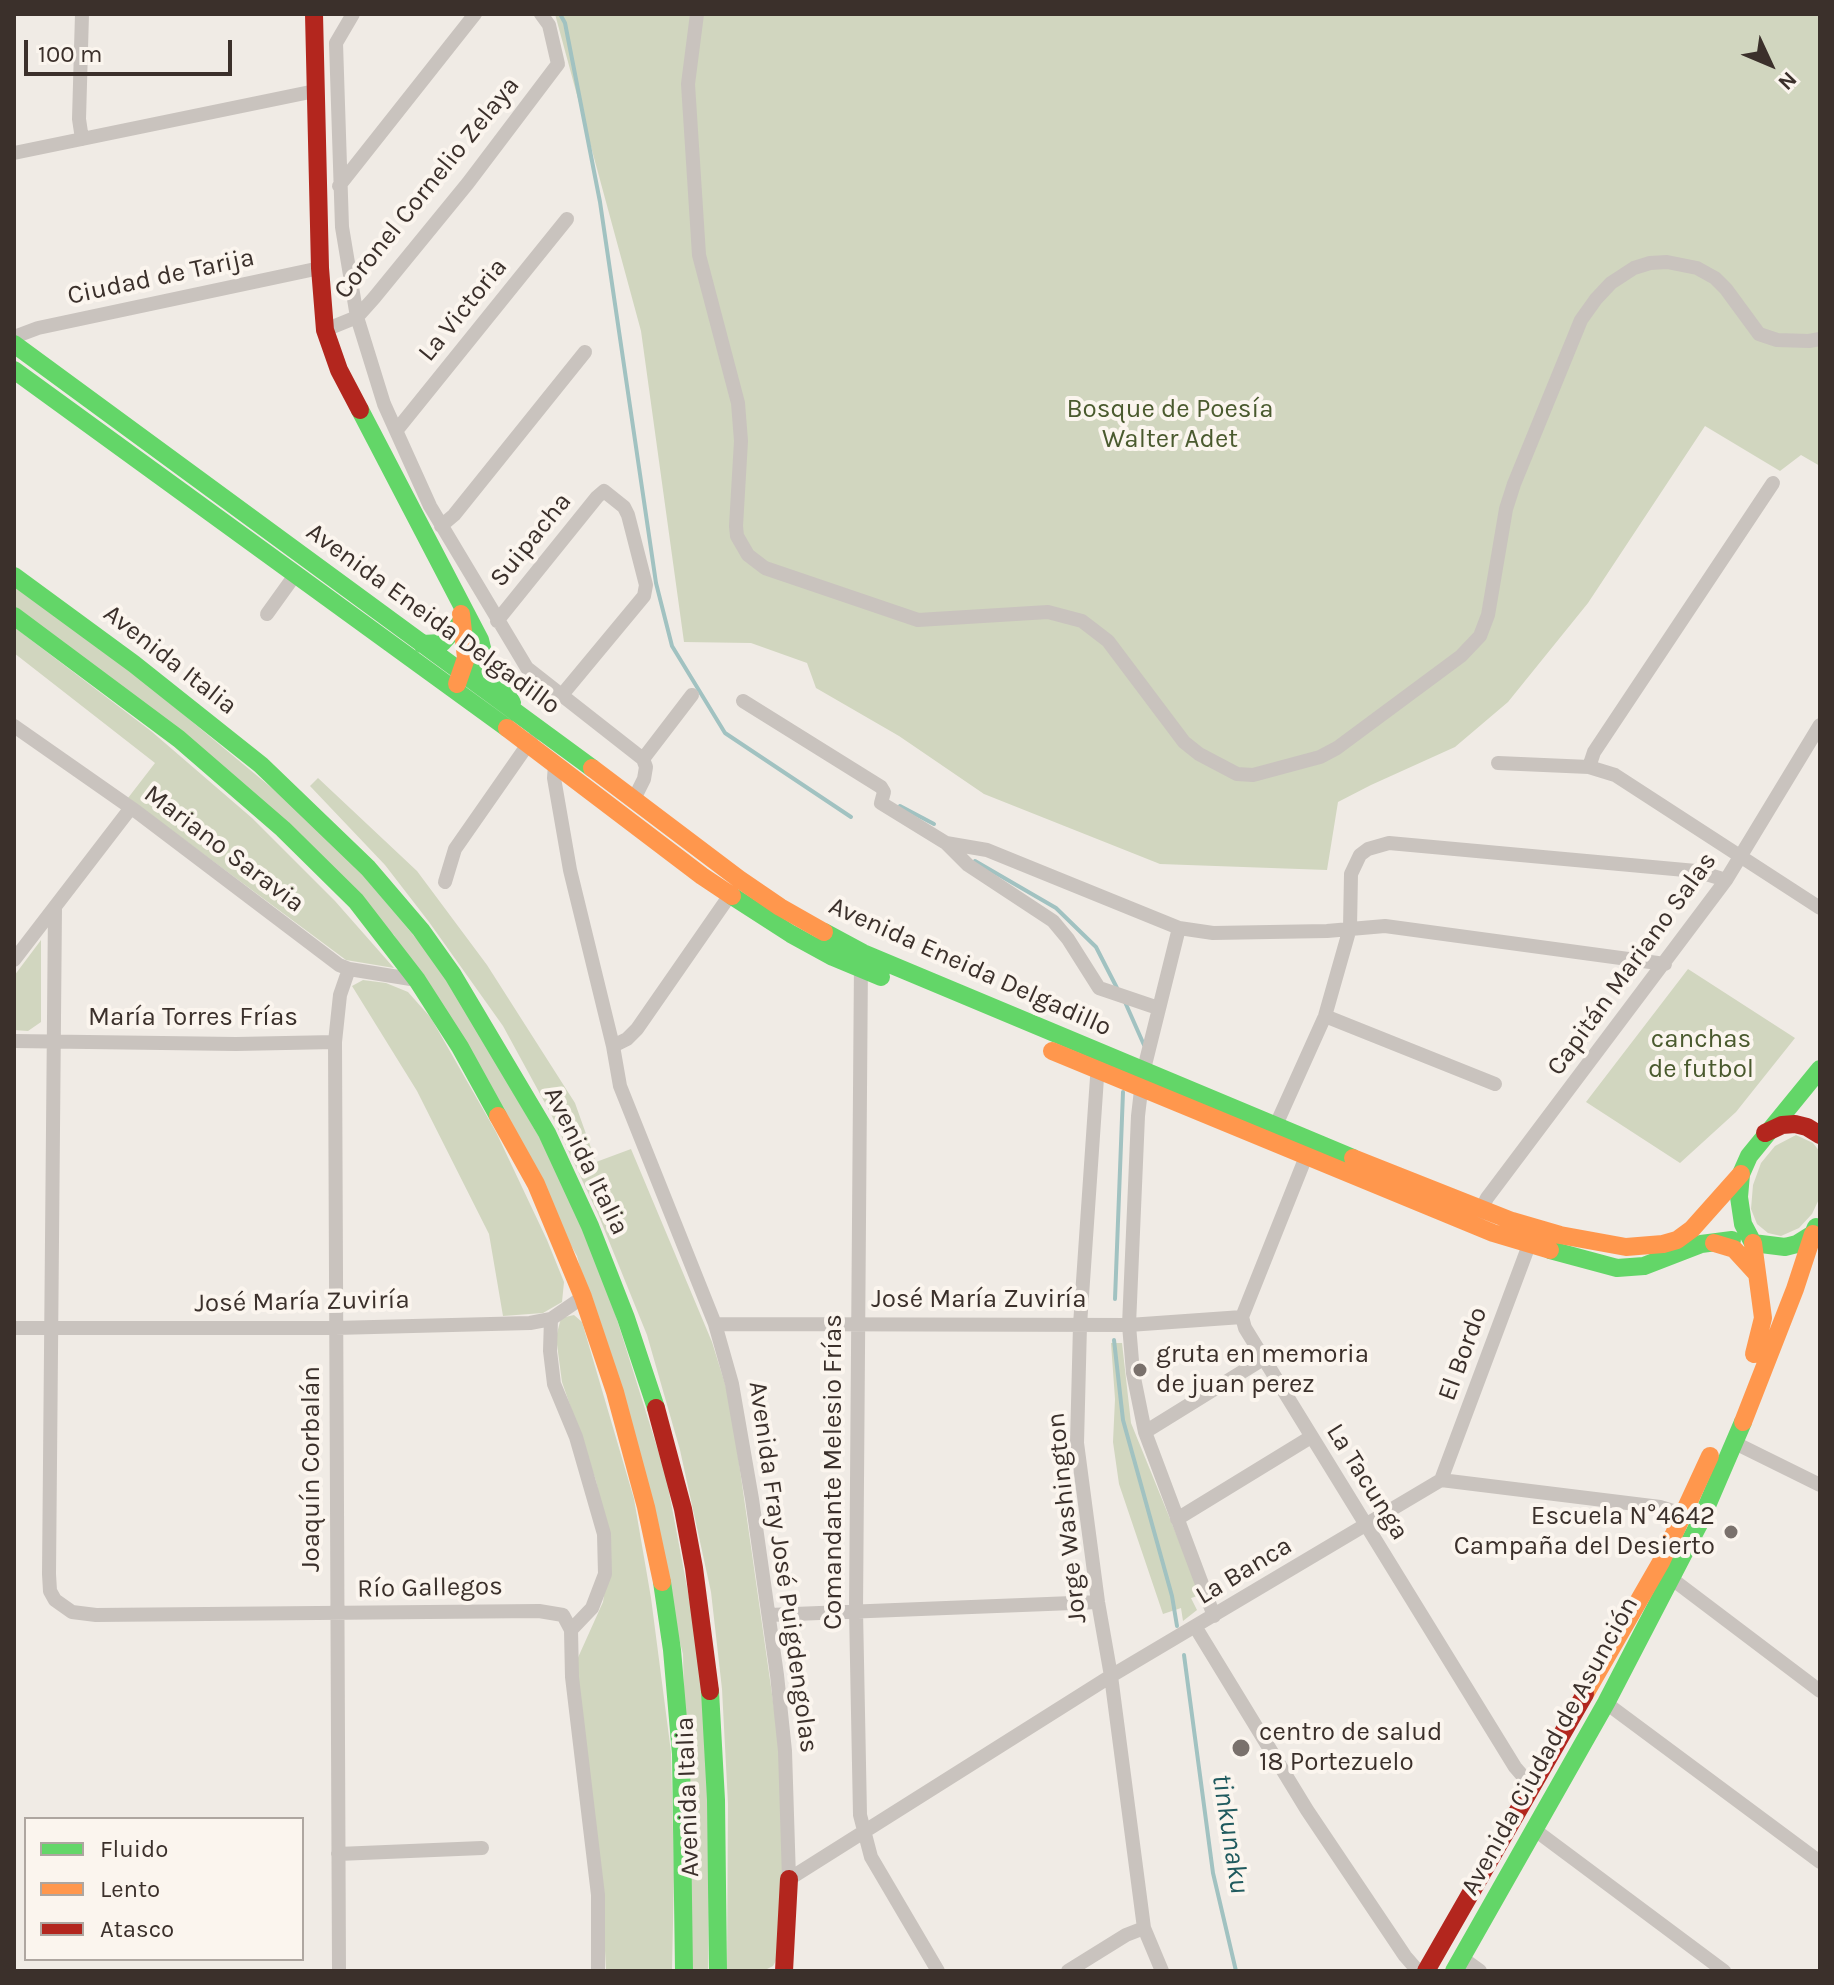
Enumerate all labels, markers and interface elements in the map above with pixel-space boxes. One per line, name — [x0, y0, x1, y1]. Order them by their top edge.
scale bar — [28, 24, 236, 74]
north arrow — [1730, 24, 1810, 104]
text: 100 m — [38, 40, 103, 68]
text: N — [1772, 66, 1802, 95]
street label: Coronel Cornelio Zelaya — [328, 71, 526, 305]
street label: Ciudad de Tarija — [65, 242, 257, 312]
street label: La Victoria — [412, 252, 514, 368]
park label: Bosque de Poesía Walter Adet — [1066, 394, 1274, 456]
street label: Suipacha — [484, 487, 578, 593]
street label: Avenida Eneida Delgadillo — [300, 516, 566, 722]
street label: Avenida Italia — [97, 598, 243, 722]
street label: Mariano Saravia — [138, 779, 310, 919]
street label: Capitán Mariano Salas — [1541, 846, 1723, 1082]
street label: Avenida Eneida Delgadillo — [824, 890, 1116, 1044]
street label: María Torres Frías — [88, 1002, 298, 1034]
park label: canchas de futbol — [1648, 1024, 1754, 1086]
street label: Avenida Italia — [537, 1082, 635, 1240]
street label: José María Zuviría — [871, 1284, 1087, 1316]
street label: José María Zuviría — [194, 1285, 410, 1319]
street label: El Bordo — [1432, 1303, 1494, 1405]
street label: Comandante Melesio Frías — [818, 1314, 850, 1630]
place label: gruta en memoria de juan perez — [1156, 1339, 1369, 1400]
marker: gruta en memoria de juan perez — [1131, 1361, 1149, 1379]
street label: Joaquín Corbalán — [296, 1366, 328, 1572]
street label: Avenida Fray José Puigdengolas — [741, 1379, 825, 1755]
street label: Jorge Washington — [1040, 1411, 1094, 1625]
street label: La Tacunga — [1319, 1418, 1415, 1546]
place label: Escuela N°4642 Campaña del Desierto — [1454, 1501, 1715, 1562]
marker: Escuela N°4642 Campaña del Desierto — [1722, 1523, 1740, 1541]
street label: La Banca — [1190, 1530, 1298, 1612]
street label: Río Gallegos — [357, 1571, 503, 1605]
street label: Avenida Ciudad de Asunción — [1455, 1591, 1645, 1901]
street label: Avenida Italia — [670, 1716, 706, 1878]
place label: centro de salud 18 Portezuelo — [1259, 1717, 1442, 1778]
marker: centro de salud 18 Portezuelo — [1230, 1737, 1252, 1759]
water label: tinkunaku — [1204, 1772, 1256, 1896]
legend — [24, 1817, 304, 1961]
text: Fluido — [100, 1835, 168, 1863]
text: Lento — [100, 1875, 160, 1903]
text: Atasco — [100, 1915, 174, 1943]

